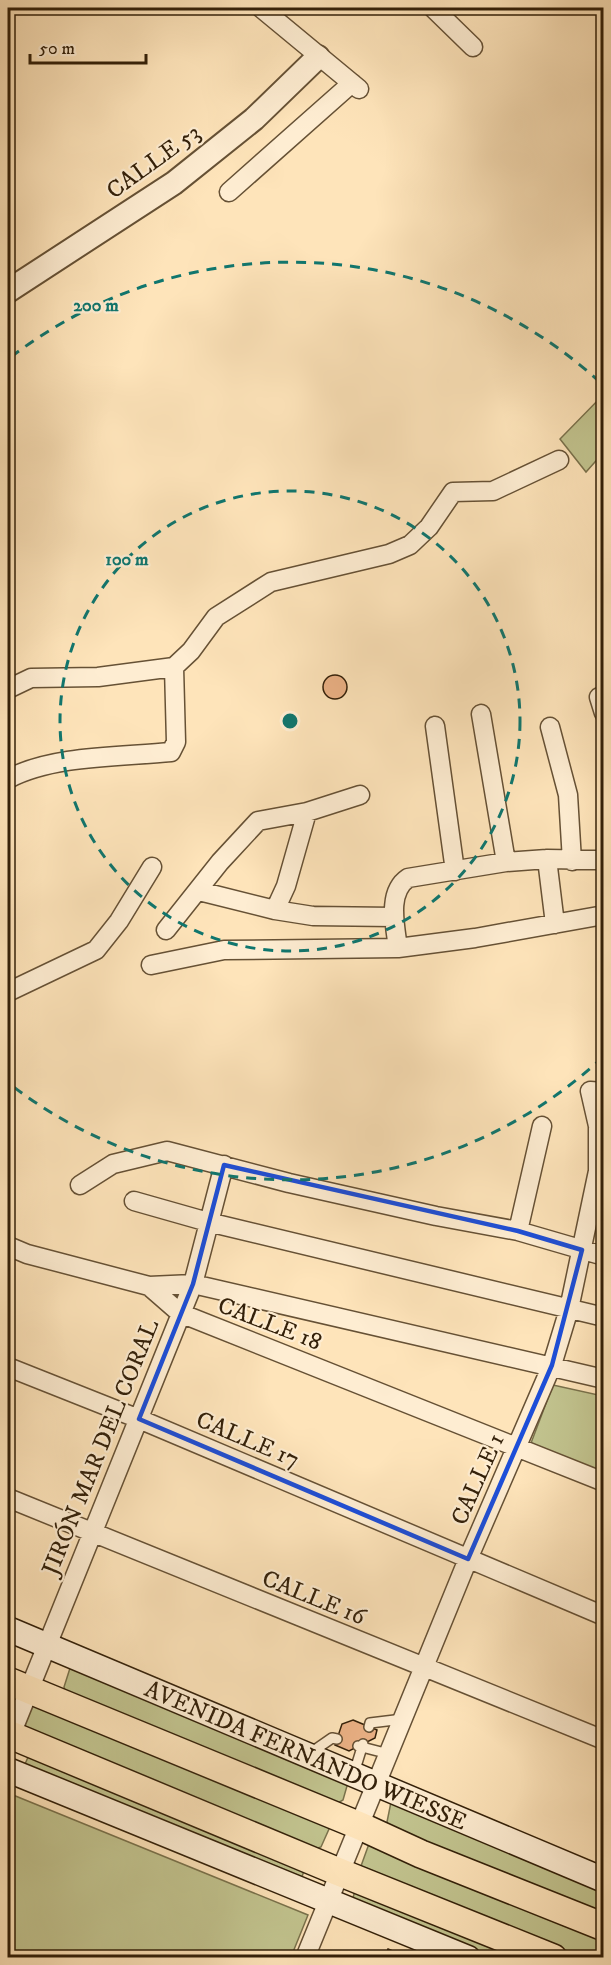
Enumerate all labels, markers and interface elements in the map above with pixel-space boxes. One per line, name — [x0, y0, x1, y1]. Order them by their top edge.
scale bar — [30, 27, 146, 65]
text: 50 m — [39, 38, 75, 60]
street label: CALLE 53 — [101, 118, 206, 206]
text: 200 m — [73, 295, 119, 317]
text: 100 m — [105, 549, 149, 571]
centre of rings — [280, 711, 300, 731]
street label: CALLE 18 — [213, 1290, 326, 1357]
street label: JIRÓN MAR DEL CORAL — [34, 1315, 166, 1582]
street label: CALLE 17 — [191, 1405, 304, 1475]
street label: CALLE 1 — [445, 1429, 511, 1530]
street label: CALLE 16 — [257, 1564, 371, 1633]
street label: AVENIDA FERNANDO WIESSE — [140, 1674, 471, 1838]

